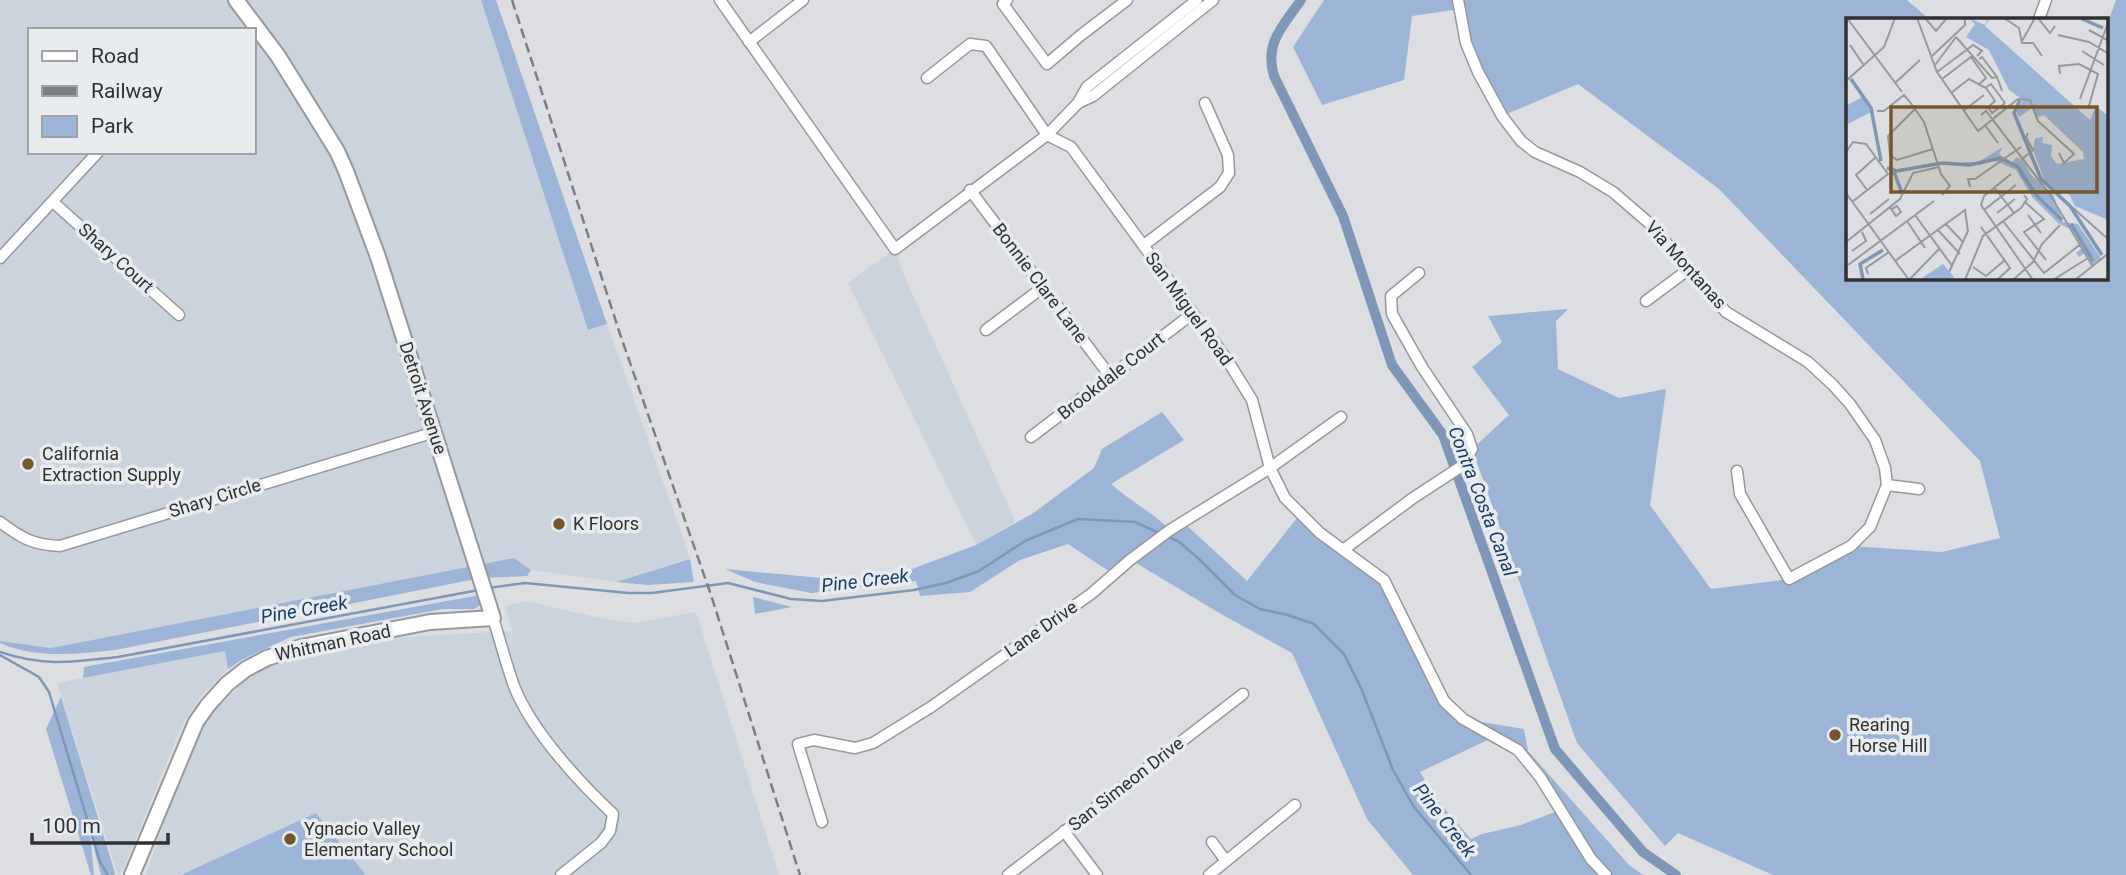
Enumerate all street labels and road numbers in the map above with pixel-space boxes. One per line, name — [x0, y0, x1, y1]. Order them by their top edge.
street label: Via Montanas — [1642, 216, 1731, 313]
street label: Shary Court — [74, 218, 158, 297]
street label: Bonnie Clare Lane — [989, 219, 1092, 347]
street label: San Miguel Road — [1141, 248, 1237, 369]
street label: Brookdale Court — [1053, 327, 1168, 424]
street label: Detroit Avenue — [395, 339, 452, 457]
street label: Shary Circle — [166, 474, 263, 521]
street label: Lane Drive — [1000, 596, 1081, 661]
street label: Whitman Road — [273, 620, 393, 665]
street label: San Simeon Drive — [1064, 732, 1187, 835]

